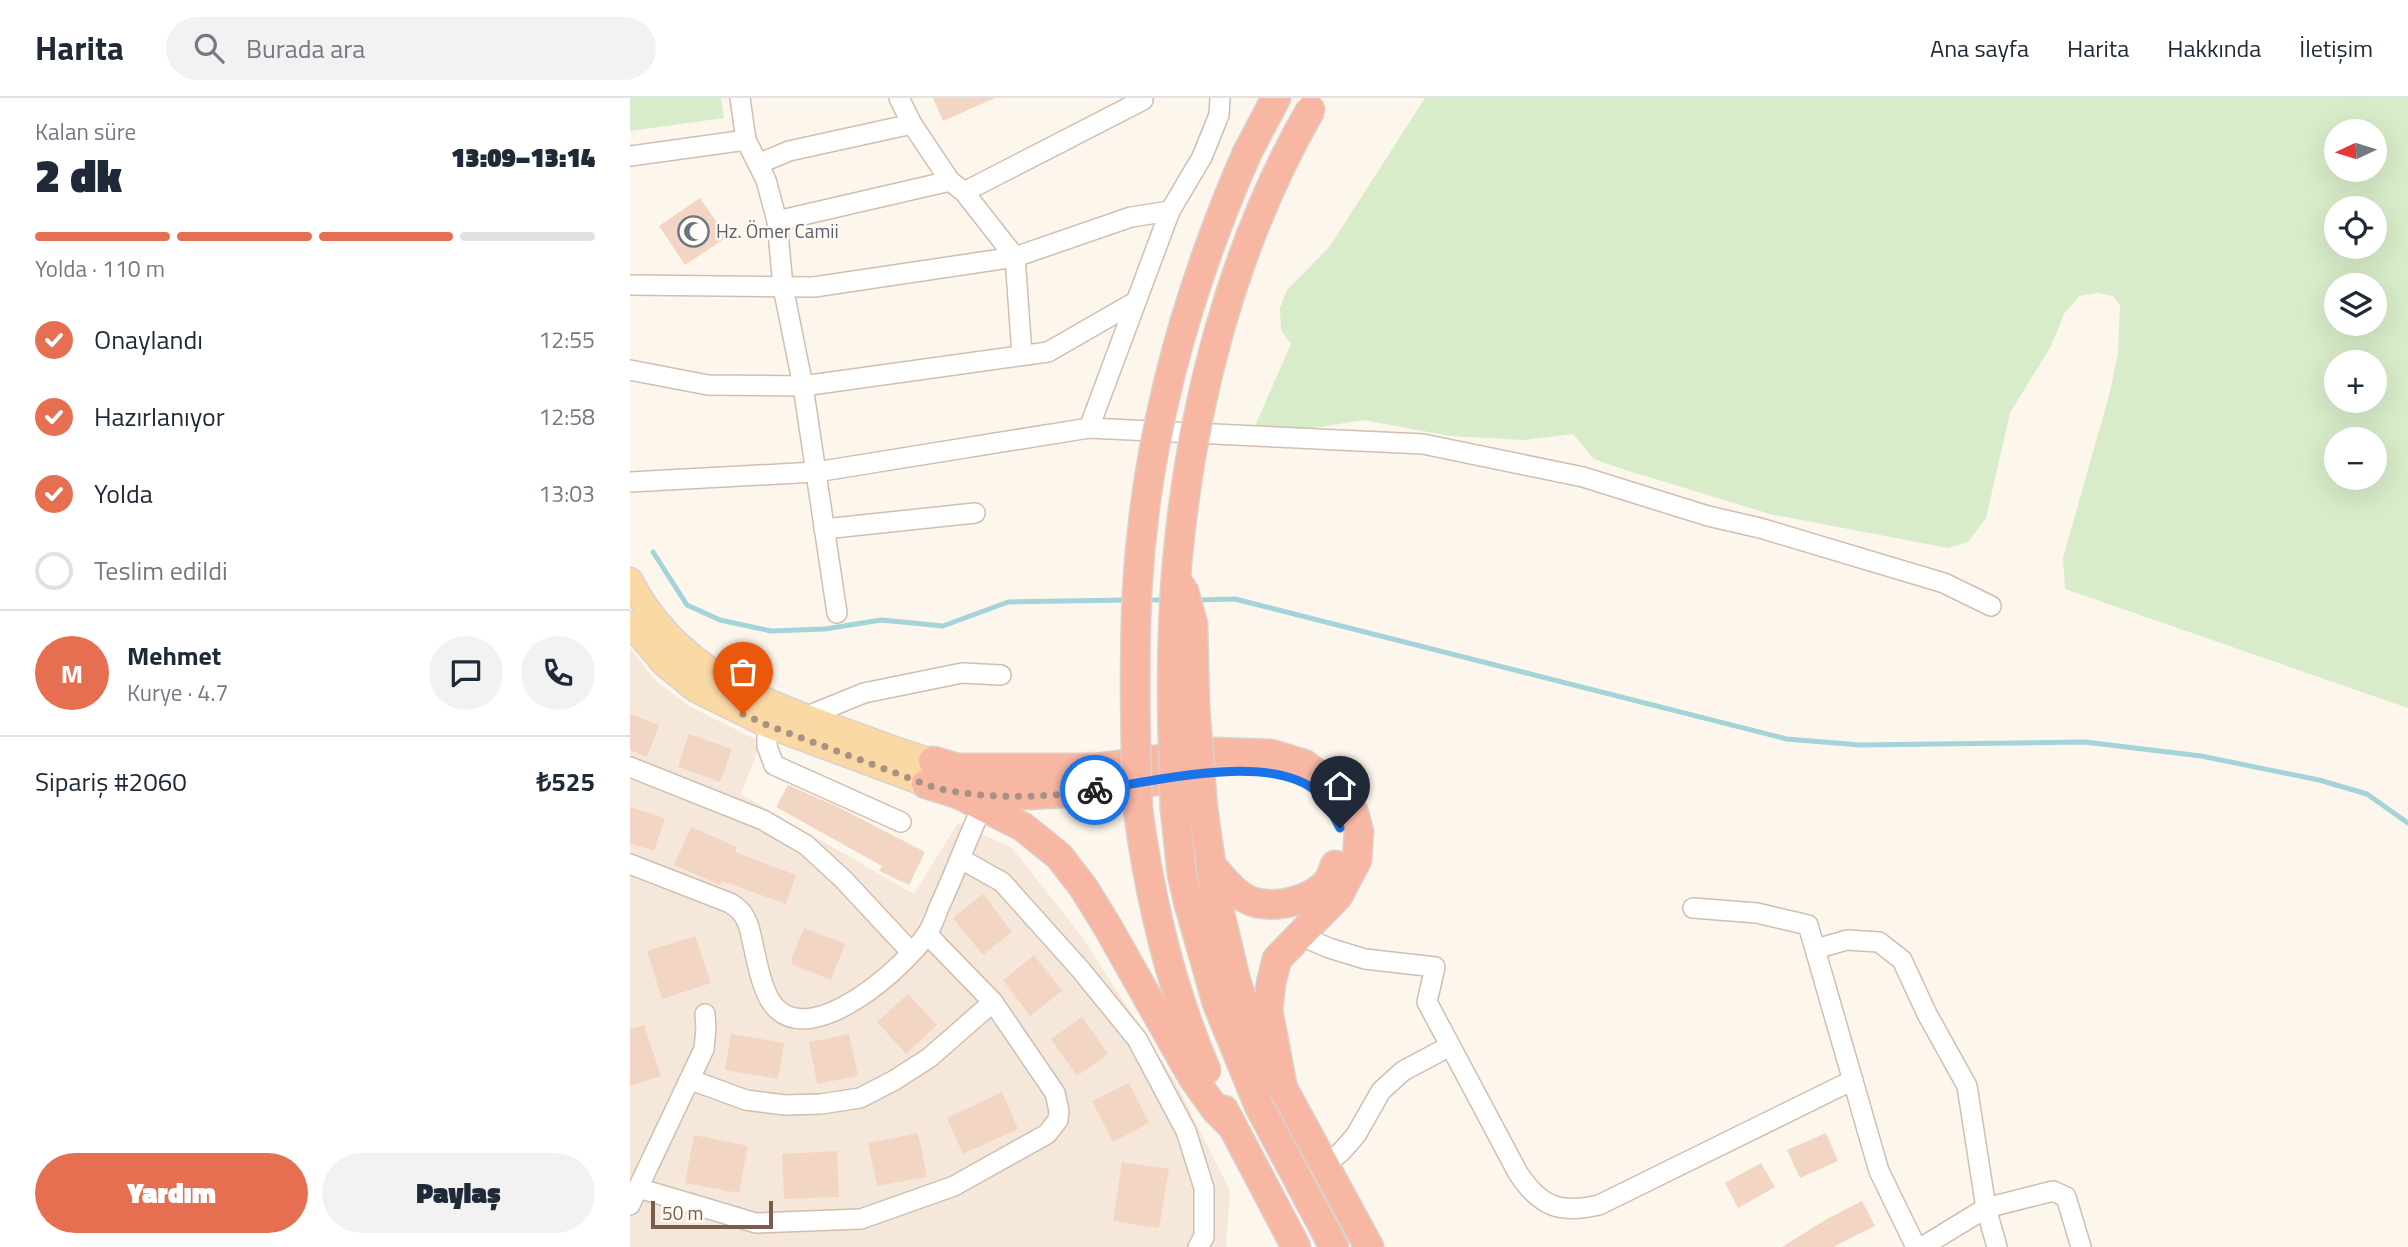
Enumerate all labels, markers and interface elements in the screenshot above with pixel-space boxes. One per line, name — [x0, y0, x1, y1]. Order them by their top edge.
search box — [166, 17, 656, 80]
text: Harita — [35, 23, 124, 73]
icon: search — [190, 29, 228, 67]
text: Burada ara — [246, 29, 365, 68]
text: Ana sayfa — [1930, 30, 2029, 66]
text: Harita — [2067, 30, 2129, 66]
text: Hakkında — [2167, 30, 2261, 66]
text: İletişim — [2299, 30, 2373, 66]
text: Kalan süre — [35, 114, 136, 149]
north arrow — [2324, 119, 2387, 182]
map controls — [2324, 119, 2387, 490]
text: 13:09–13:14 — [451, 138, 595, 177]
text: 2 dk — [35, 140, 122, 210]
button: locate — [2324, 196, 2387, 259]
mosque icon: Hz. Ömer Camii — [676, 214, 710, 248]
place label: Hz. Ömer Camii — [716, 216, 839, 245]
text: Yolda · 110 m — [35, 251, 165, 286]
button: layers — [2324, 273, 2387, 336]
text: Onaylandı — [94, 320, 203, 359]
icon: check — [35, 321, 73, 359]
text: 12:55 — [538, 322, 595, 357]
button: + — [2324, 350, 2387, 413]
text: Hazırlanıyor — [94, 397, 225, 436]
icon: check — [35, 398, 73, 436]
text: 12:58 — [538, 399, 595, 434]
button: − — [2324, 427, 2387, 490]
text: Yolda — [94, 474, 153, 513]
icon: check — [35, 475, 73, 513]
text: 13:03 — [538, 476, 595, 511]
text: Teslim edildi — [94, 551, 228, 590]
text: Mehmet — [127, 636, 221, 675]
button: chat — [429, 636, 503, 710]
button: phone — [521, 636, 595, 710]
pin — [713, 642, 773, 714]
icon: bag — [724, 653, 762, 691]
text: M — [61, 654, 83, 693]
text: Kurye · 4.7 — [127, 675, 228, 710]
courier — [1060, 755, 1130, 825]
pin — [1310, 756, 1370, 828]
text: Sipariş #2060 — [35, 762, 187, 801]
text: ₺525 — [536, 762, 595, 801]
icon: home — [1321, 767, 1359, 805]
icon: bike — [1076, 771, 1114, 809]
button: Yardım — [35, 1153, 308, 1233]
button: Paylaş — [322, 1153, 595, 1233]
scale bar — [651, 1198, 774, 1230]
text: 50 m — [662, 1198, 703, 1227]

